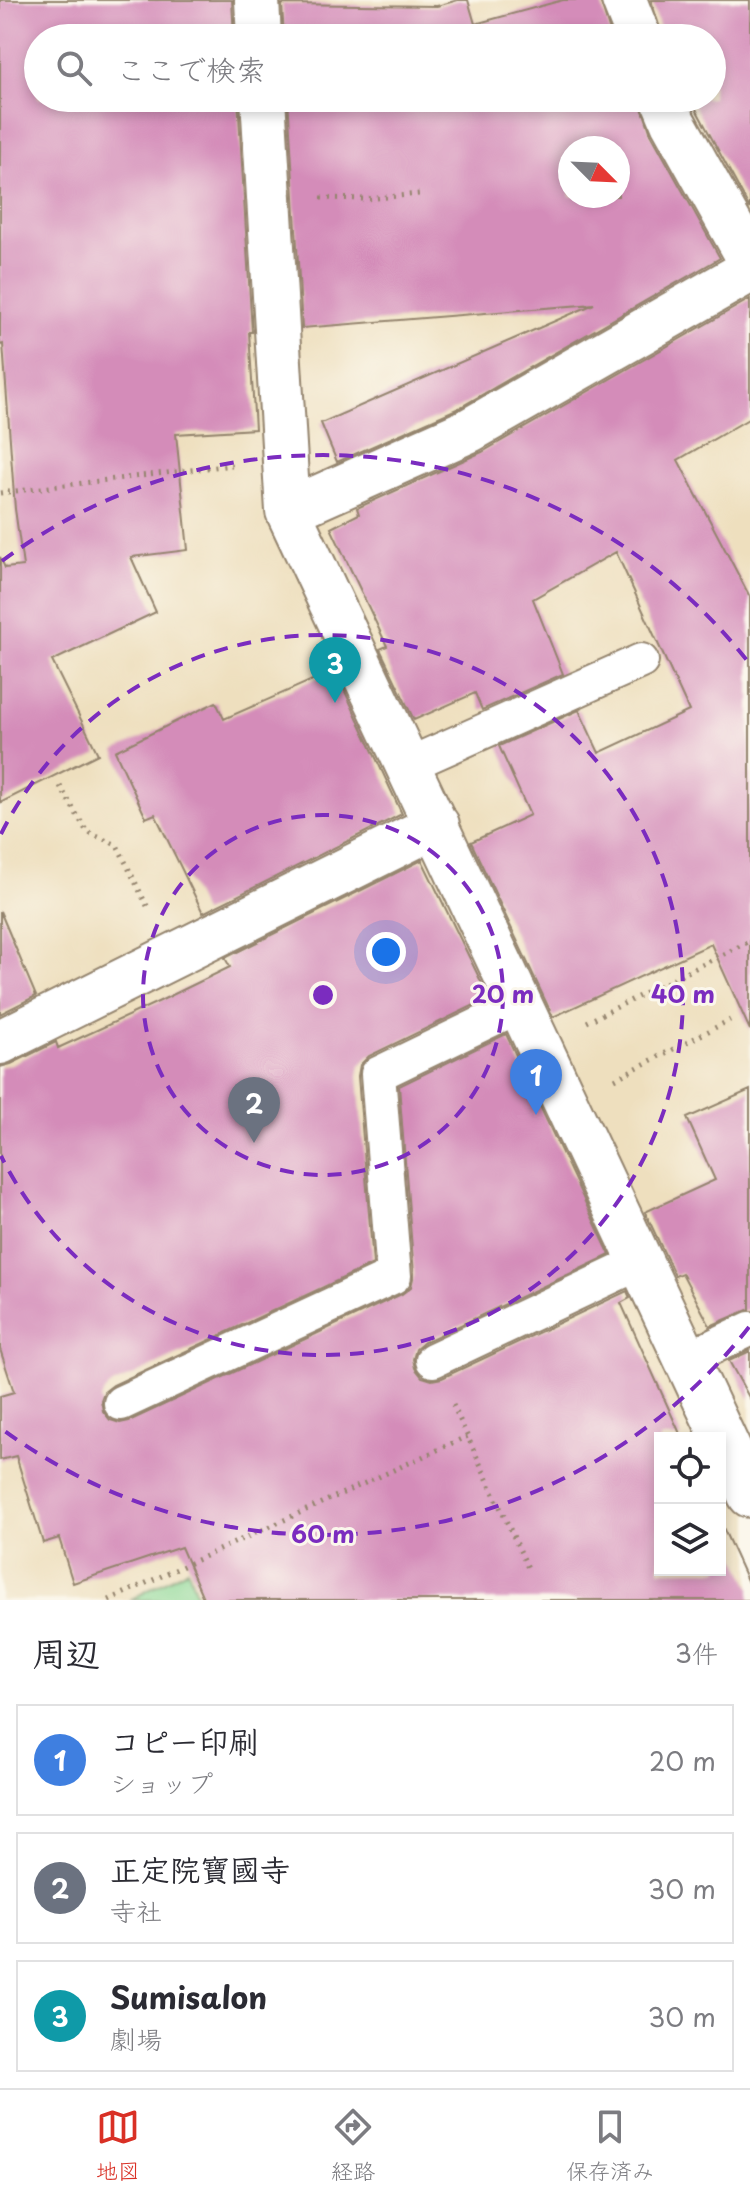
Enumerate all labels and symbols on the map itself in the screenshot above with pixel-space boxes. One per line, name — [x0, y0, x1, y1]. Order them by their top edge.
north arrow — [558, 136, 630, 208]
pin: 3 — [309, 637, 361, 703]
your location — [366, 932, 406, 972]
text: 20 m — [472, 975, 534, 1011]
text: 40 m — [651, 975, 715, 1011]
centre of rings — [309, 981, 337, 1009]
pin: 1 — [510, 1049, 562, 1115]
pin: 2 — [228, 1077, 280, 1143]
text: 60 m — [291, 1515, 355, 1551]

